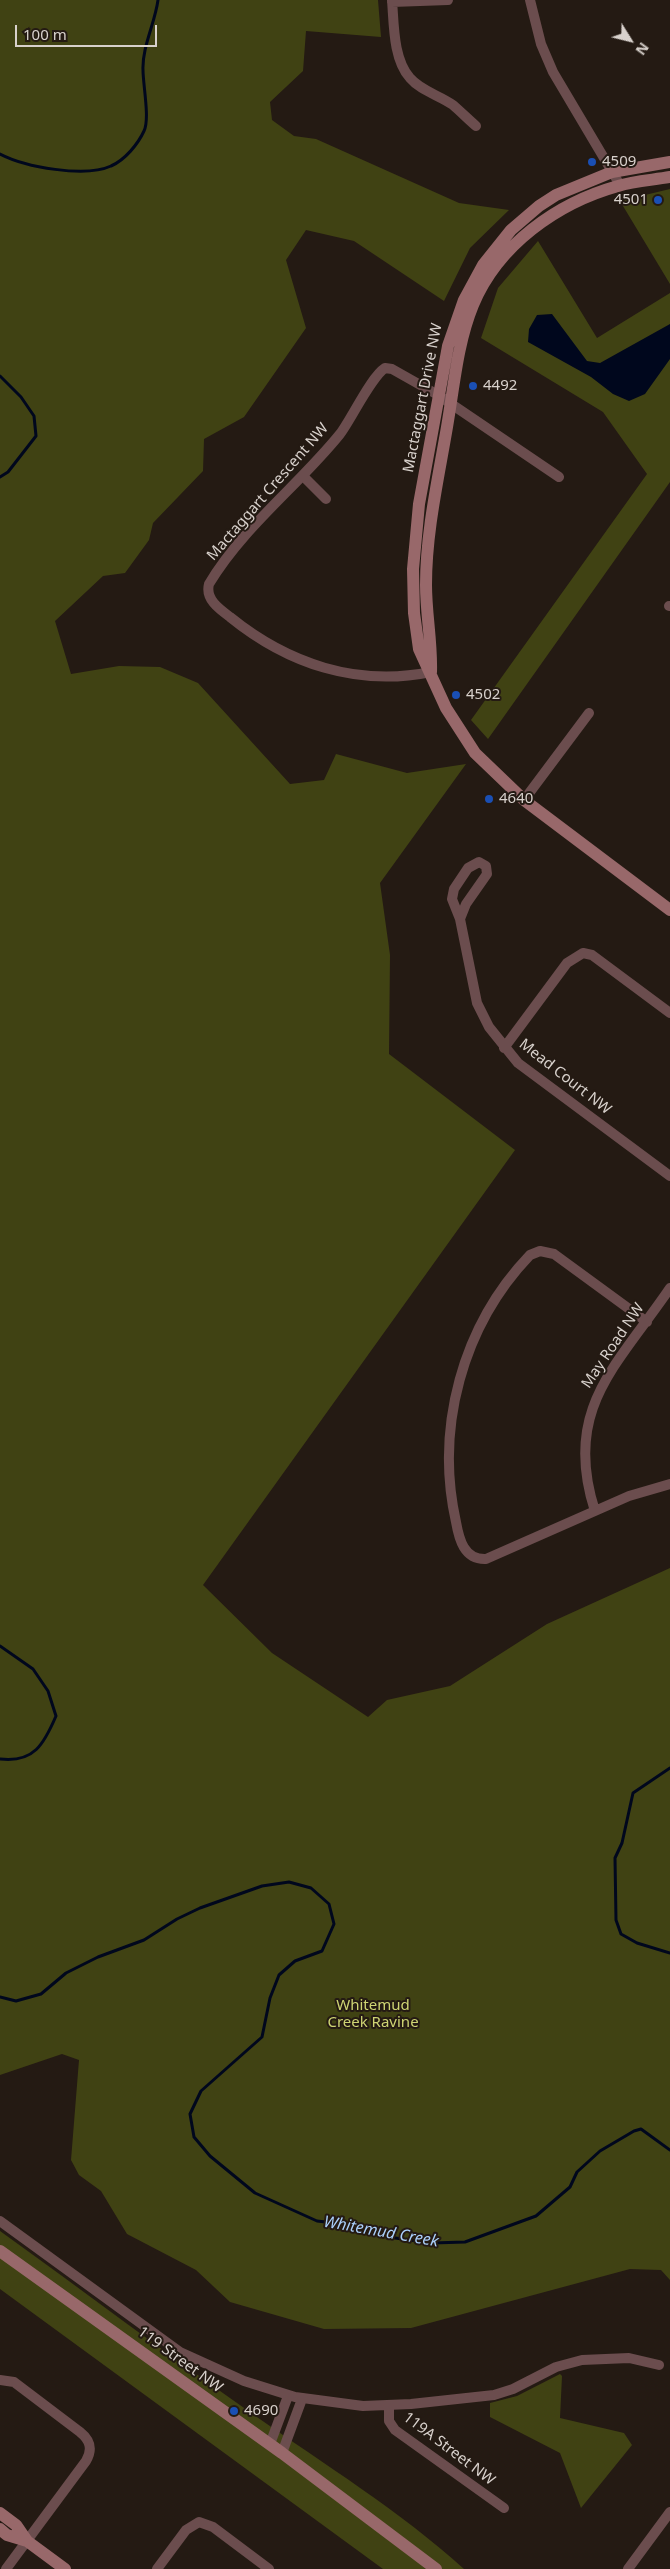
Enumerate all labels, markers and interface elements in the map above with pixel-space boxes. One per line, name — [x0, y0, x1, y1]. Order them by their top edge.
scale bar — [18, 15, 160, 47]
north arrow — [605, 15, 655, 65]
text: 100 m — [23, 24, 67, 44]
text: N — [632, 39, 654, 59]
place label: 4509 — [602, 153, 636, 171]
marker: 4509 — [586, 156, 598, 168]
place label: 4501 — [614, 191, 648, 209]
marker: 4501 — [652, 194, 664, 206]
street label: Mactaggart Drive NW — [400, 322, 446, 474]
place label: 4492 — [483, 377, 517, 395]
marker: 4492 — [467, 380, 479, 392]
street label: Mactaggart Crescent NW — [203, 420, 333, 564]
place label: 4502 — [466, 686, 500, 704]
marker: 4502 — [450, 689, 462, 701]
place label: 4640 — [499, 790, 533, 808]
marker: 4640 — [483, 793, 495, 805]
street label: Mead Court NW — [515, 1035, 615, 1119]
street label: May Road NW — [578, 1300, 648, 1392]
park label: Whitemud Creek Ravine — [327, 1997, 419, 2032]
water label: Whitemud Creek — [322, 2212, 440, 2252]
street label: 119 Street NW — [134, 2323, 226, 2397]
place label: 4690 — [244, 2402, 278, 2420]
marker: 4690 — [228, 2405, 240, 2417]
street label: 119A Street NW — [400, 2409, 498, 2489]

